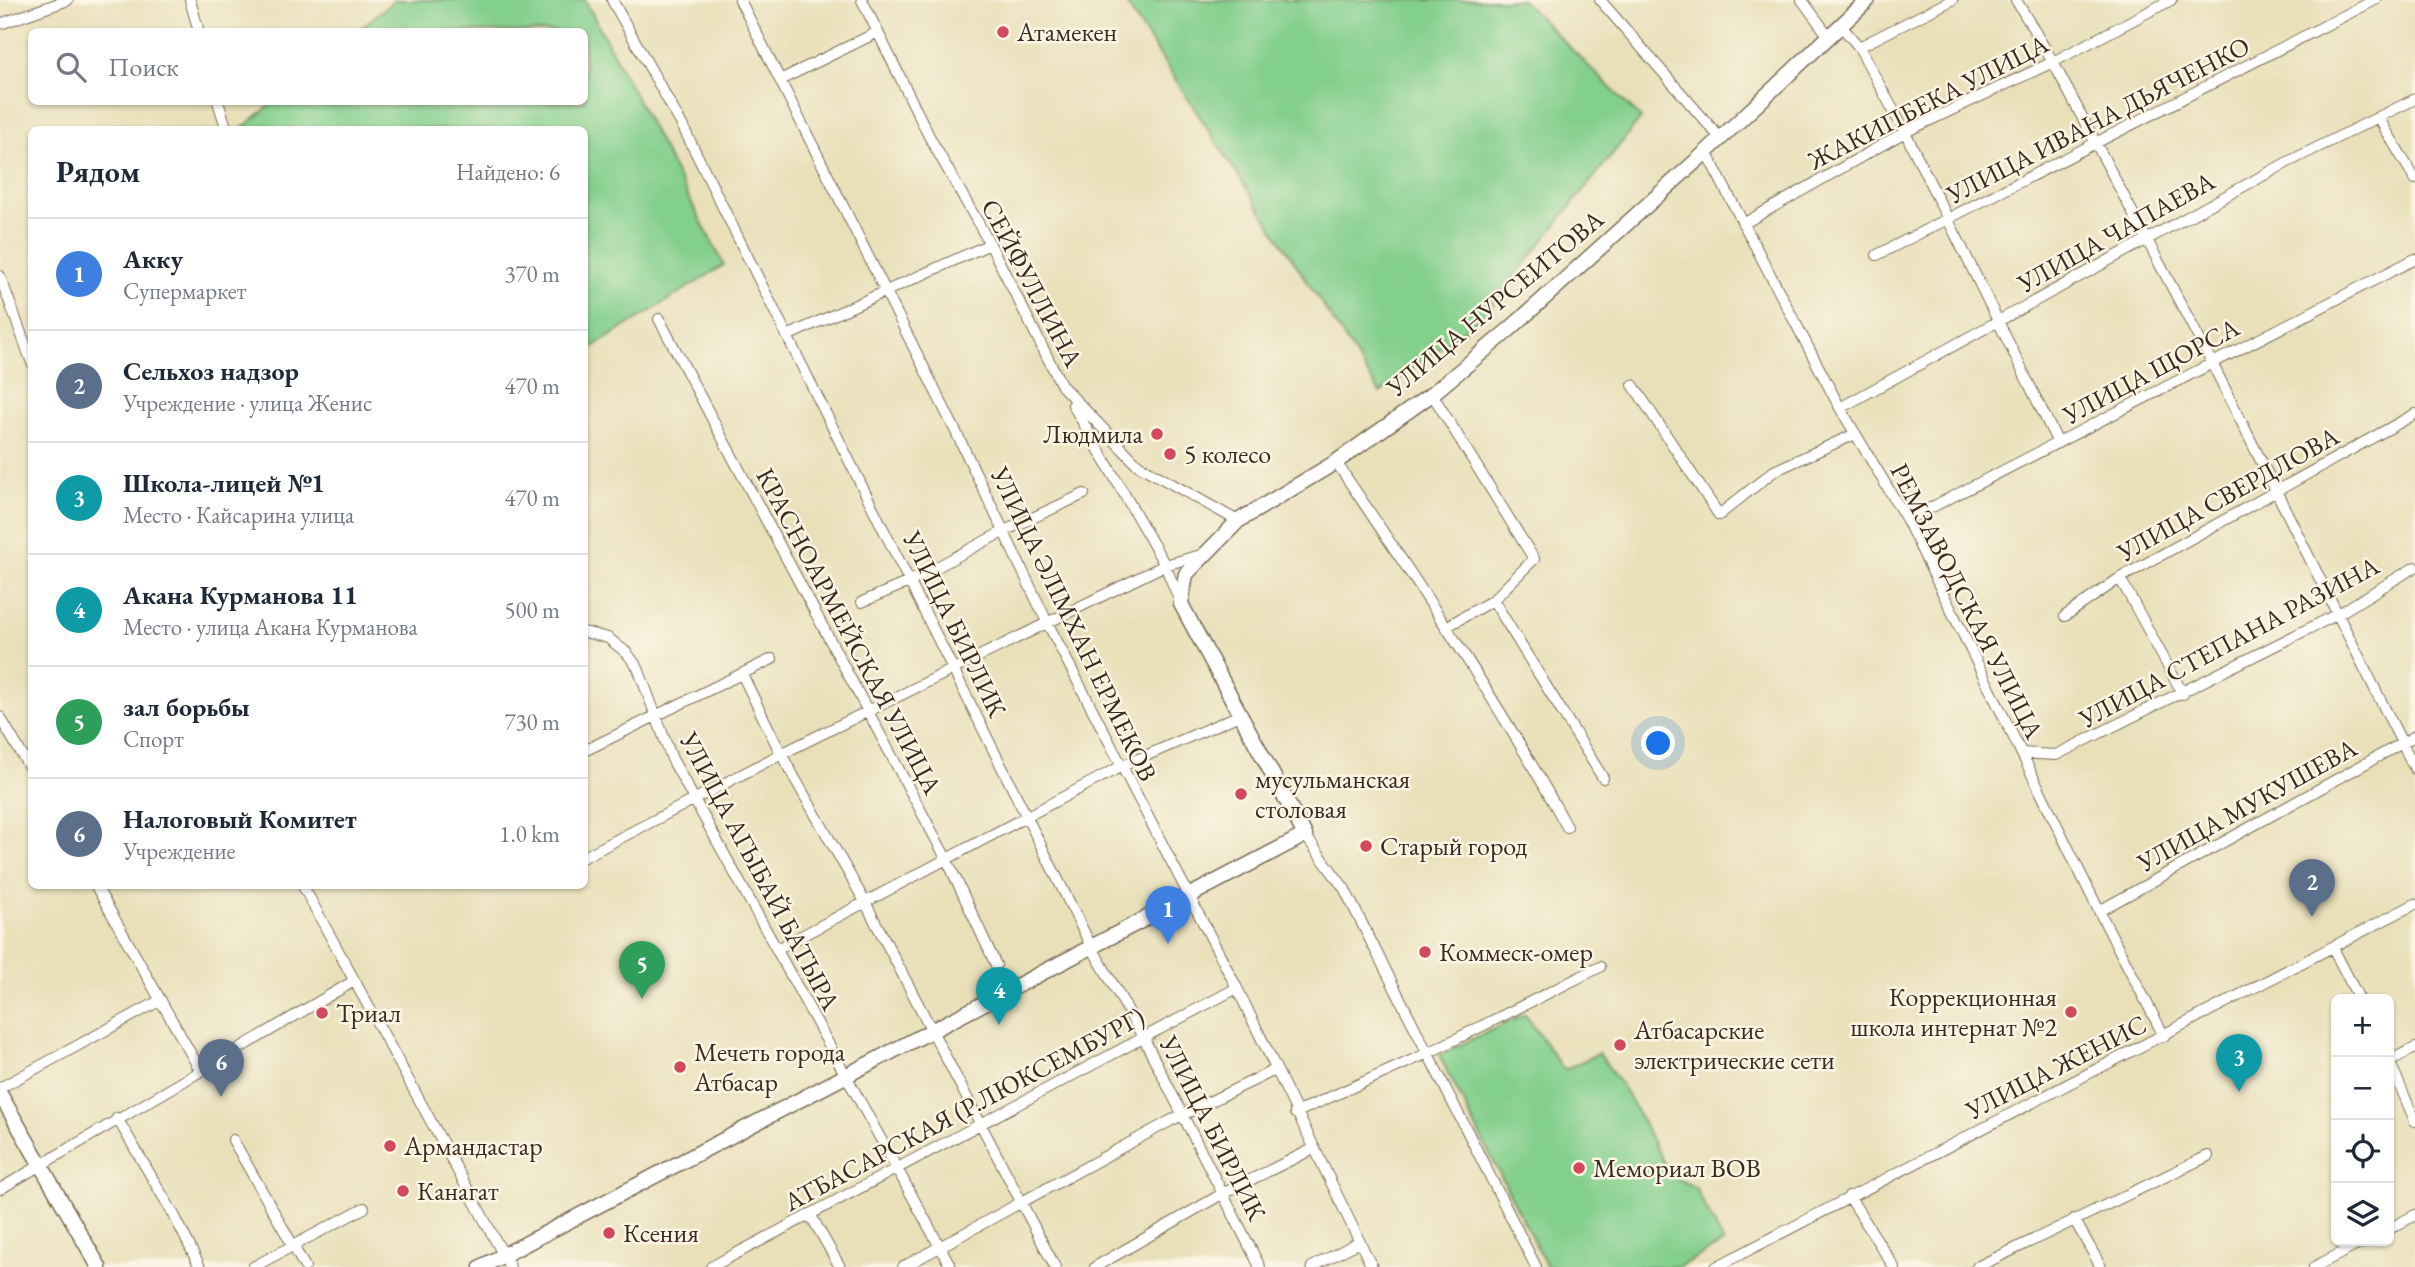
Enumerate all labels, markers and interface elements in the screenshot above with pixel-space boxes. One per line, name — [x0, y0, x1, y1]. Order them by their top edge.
place label: Атамекен — [1016, 15, 1117, 49]
marker: Атамекен — [995, 24, 1011, 40]
street label: ЖАКИПБЕКА УЛИЦА — [1801, 26, 2055, 178]
search box — [28, 28, 588, 105]
street label: УЛИЦА ИВАНА ДЬЯЧЕНКО — [1940, 29, 2255, 212]
icon: search — [52, 48, 90, 86]
text: Поиск — [108, 50, 179, 84]
text: Рядом — [56, 152, 140, 191]
text: Найдено: 6 — [456, 157, 560, 187]
street label: УЛИЦА ЧАПАЕВА — [2010, 163, 2222, 301]
street label: СЕЙФУЛЛИНА — [973, 193, 1091, 374]
street label: УЛИЦА НУРСЕИТОВА — [1379, 201, 1611, 405]
text: Акку — [123, 242, 183, 276]
text: 1 — [73, 259, 85, 289]
text: 370 m — [504, 259, 560, 289]
text: Супермаркет — [123, 276, 246, 306]
street label: УЛИЦА ЩОРСА — [2056, 310, 2246, 432]
text: Сельхоз надзор — [123, 354, 299, 388]
text: 2 — [73, 371, 85, 401]
text: 470 m — [504, 371, 560, 401]
text: Учреждение · улица Женис — [123, 388, 372, 418]
place label: Людмила — [1043, 417, 1144, 451]
street label: УЛИЦА СВЕРДЛОВА — [2110, 418, 2346, 570]
marker: Людмила — [1149, 426, 1165, 442]
place label: 5 колесо — [1184, 437, 1271, 471]
marker: 5 колесо — [1162, 446, 1178, 462]
street label: РЕМЗАВОДСКАЯ УЛИЦА — [1883, 457, 2052, 746]
street label: УЛИЦА ӘЛІМХАН ЕРМЕКОВ — [982, 460, 1165, 787]
street label: КРАСНОАРМЕЙСКАЯ УЛИЦА — [748, 462, 950, 801]
text: Школа-лицей №1 — [123, 466, 325, 500]
text: 3 — [73, 483, 85, 513]
text: 470 m — [504, 483, 560, 513]
text: Место · Кайсарина улица — [123, 500, 354, 530]
street label: УЛИЦА БИРЛИК — [895, 524, 1015, 723]
street label: УЛИЦА СТЕПАНА РАЗИНА — [2072, 548, 2386, 736]
text: Акана Курманова 11 — [123, 578, 358, 612]
text: 4 — [73, 595, 85, 625]
text: 500 m — [504, 595, 560, 625]
text: Место · улица Акана Курманова — [123, 612, 418, 642]
text: зал борьбы — [123, 690, 250, 724]
text: 5 — [73, 707, 85, 737]
text: 730 m — [504, 707, 560, 737]
text: Спорт — [123, 724, 184, 754]
street label: УЛИЦА АГЫБАЙ БАТЫРА — [672, 725, 848, 1017]
your location — [1641, 726, 1675, 760]
street label: УЛИЦА МУКУШЕВА — [2130, 730, 2364, 880]
place label: мусульманская столовая — [1255, 762, 1410, 826]
marker: мусульманская столовая — [1233, 786, 1249, 802]
text: Налоговый Комитет — [123, 802, 357, 836]
text: 6 — [73, 819, 85, 849]
text: 1.0 km — [499, 819, 560, 849]
place label: Старый город — [1380, 829, 1528, 863]
text: Учреждение — [123, 836, 236, 866]
marker: Старый город — [1358, 838, 1374, 854]
pin: 2 — [2289, 859, 2335, 917]
pin: 1 — [1145, 886, 1191, 944]
place label: Коммеск-омер — [1439, 935, 1593, 969]
pin: 5 — [619, 941, 665, 999]
marker: Коммеск-омер — [1417, 944, 1433, 960]
pin: 4 — [976, 967, 1022, 1025]
place label: Коррекционная школа интернат №2 — [1850, 980, 2058, 1044]
map controls — [2331, 994, 2394, 1246]
button: + — [2331, 994, 2394, 1057]
place label: Триал — [336, 996, 401, 1030]
street label: АТБАСАРСКАЯ (Р.ЛЮКСЕМБУРГ) — [777, 999, 1150, 1219]
marker: Коррекционная школа интернат №2 — [2063, 1004, 2079, 1020]
marker: Триал — [314, 1005, 330, 1021]
street label: УЛИЦА ЖЕНИС — [1959, 1007, 2152, 1128]
place label: Атбасарские электрические сети — [1633, 1013, 1835, 1077]
street label: УЛИЦА БИРЛИК — [1151, 1029, 1275, 1227]
pin: 3 — [2216, 1034, 2262, 1092]
place label: Мечеть города Атбасар — [693, 1035, 846, 1099]
marker: Атбасарские электрические сети — [1612, 1037, 1628, 1053]
pin: 6 — [198, 1039, 244, 1097]
button: − — [2331, 1057, 2394, 1120]
marker: Мечеть города Атбасар — [672, 1059, 688, 1075]
button: locate — [2331, 1120, 2394, 1183]
place label: Армандастар — [403, 1129, 543, 1163]
marker: Армандастар — [382, 1138, 398, 1154]
place label: Мемориал ВОВ — [1593, 1151, 1761, 1185]
marker: Мемориал ВОВ — [1571, 1160, 1587, 1176]
place label: Канагат — [417, 1174, 499, 1208]
marker: Канагат — [395, 1183, 411, 1199]
button: layers — [2331, 1183, 2394, 1246]
place label: Ксения — [623, 1216, 699, 1250]
marker: Ксения — [601, 1225, 617, 1241]

